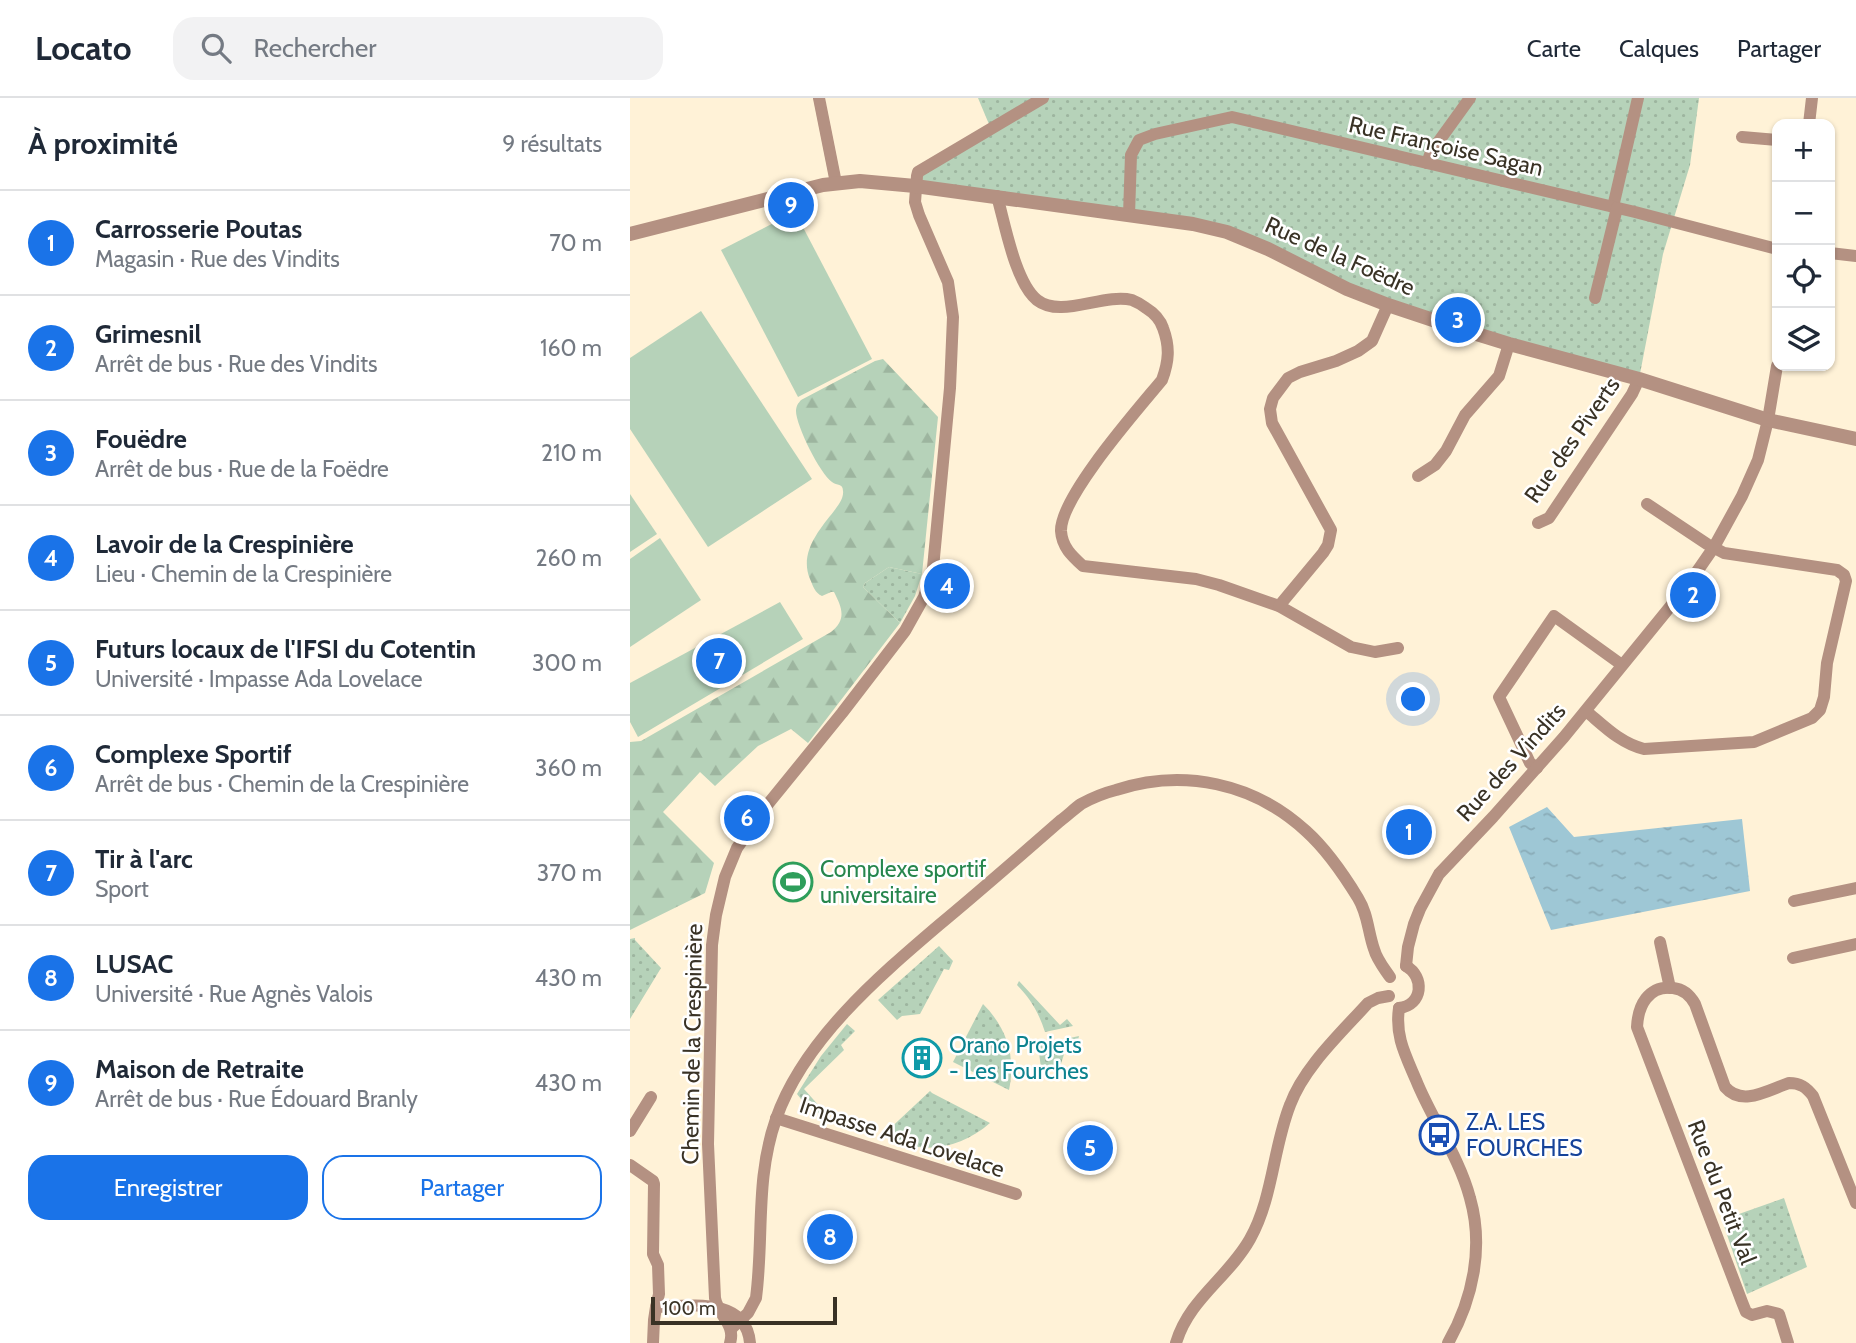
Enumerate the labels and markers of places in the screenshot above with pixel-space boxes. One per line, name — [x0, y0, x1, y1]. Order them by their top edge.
pin: 9 — [768, 179, 814, 231]
pin: 3 — [1435, 294, 1481, 346]
pin: 4 — [924, 560, 970, 612]
pin: 2 — [1670, 569, 1716, 621]
pin: 7 — [696, 635, 742, 687]
pin: 6 — [724, 792, 770, 844]
pin: 1 — [1386, 806, 1432, 858]
place label: Complexe sportif universitaire — [820, 855, 987, 909]
sports icon: Complexe sportif universitaire — [772, 861, 814, 903]
place label: Orano Projets - Les Fourches — [949, 1031, 1089, 1085]
building icon: Orano Projets - Les Fourches — [901, 1037, 943, 1079]
place label: Z.A. LES FOURCHES — [1466, 1108, 1583, 1162]
bus stop icon: Z.A. LES FOURCHES — [1418, 1114, 1460, 1156]
pin: 5 — [1067, 1122, 1113, 1174]
pin: 8 — [807, 1211, 853, 1263]

